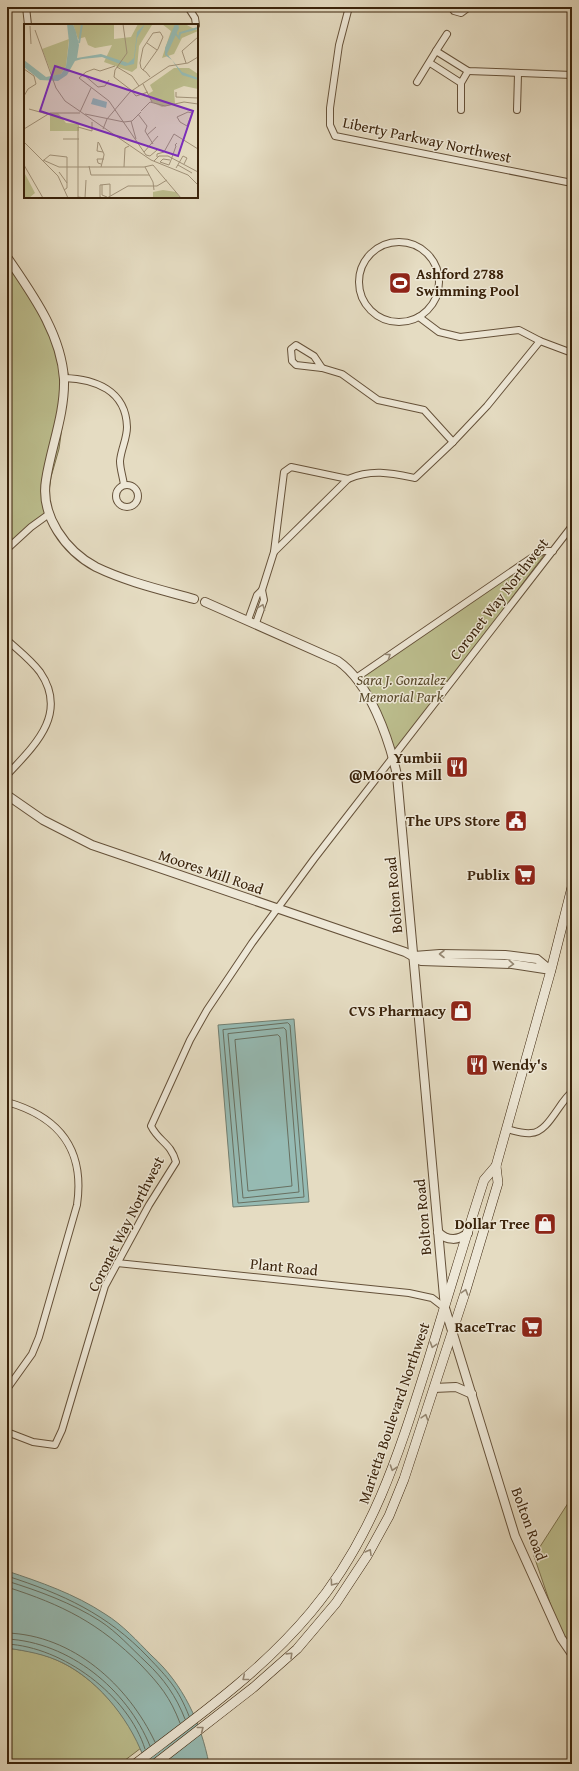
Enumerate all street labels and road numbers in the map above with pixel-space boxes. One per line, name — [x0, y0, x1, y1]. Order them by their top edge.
street label: Liberty Parkway Northwest — [341, 111, 514, 168]
street label: Coronet Way Northwest — [444, 533, 553, 664]
street label: Moores Mill Road — [156, 844, 266, 899]
street label: Bolton Road — [380, 856, 407, 934]
street label: Coronet Way Northwest — [82, 1152, 169, 1295]
street label: Bolton Road — [409, 1178, 436, 1256]
street label: Plant Road — [249, 1253, 319, 1280]
street label: Marietta Boulevard Northwest — [353, 1318, 435, 1507]
street label: Bolton Road — [507, 1484, 552, 1563]

